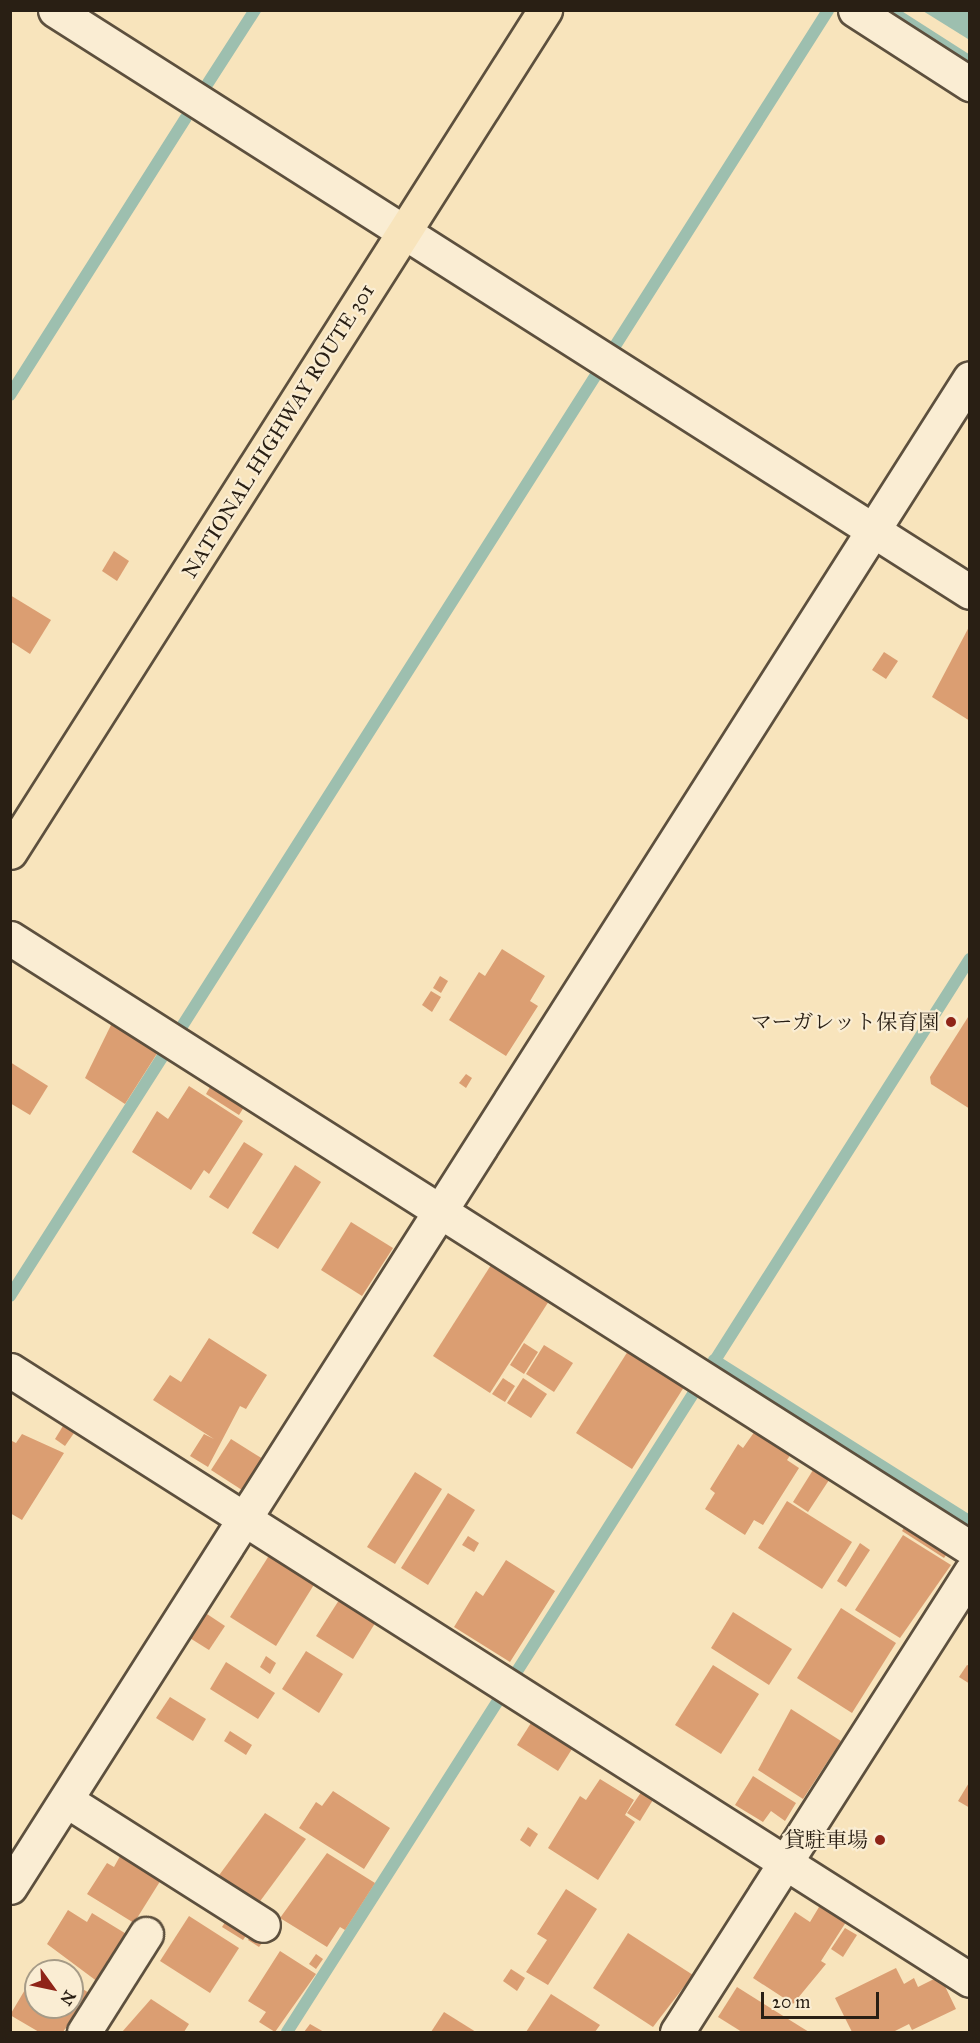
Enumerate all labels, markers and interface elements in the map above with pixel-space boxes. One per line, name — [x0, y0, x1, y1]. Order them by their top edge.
street label: NATIONAL HIGHWAY ROUTE 301 — [177, 279, 379, 583]
place label: マーガレット保育園 — [750, 1009, 939, 1035]
marker: マーガレット保育園 — [944, 1015, 958, 1029]
place label: 貸駐車場 — [784, 1827, 868, 1853]
marker: 貸駐車場 — [873, 1833, 887, 1847]
north arrow — [24, 1959, 84, 2019]
scale bar — [764, 1980, 882, 2018]
text: N — [56, 1987, 80, 2009]
text: 20 m — [772, 1991, 810, 2013]

